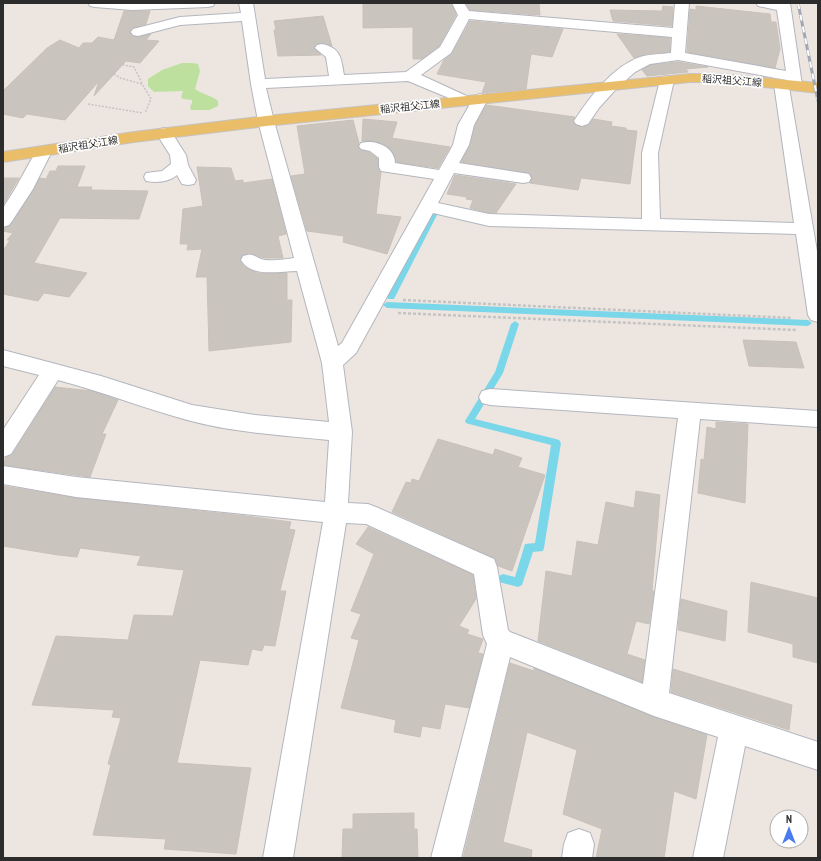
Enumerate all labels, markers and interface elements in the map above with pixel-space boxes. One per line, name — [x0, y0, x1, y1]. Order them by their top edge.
street label: 稲沢祖父江線 — [702, 72, 762, 89]
street label: 稲沢祖父江線 — [380, 97, 441, 116]
street label: 稲沢祖父江線 — [57, 133, 119, 156]
north arrow — [769, 809, 809, 849]
text: N — [786, 812, 792, 826]

